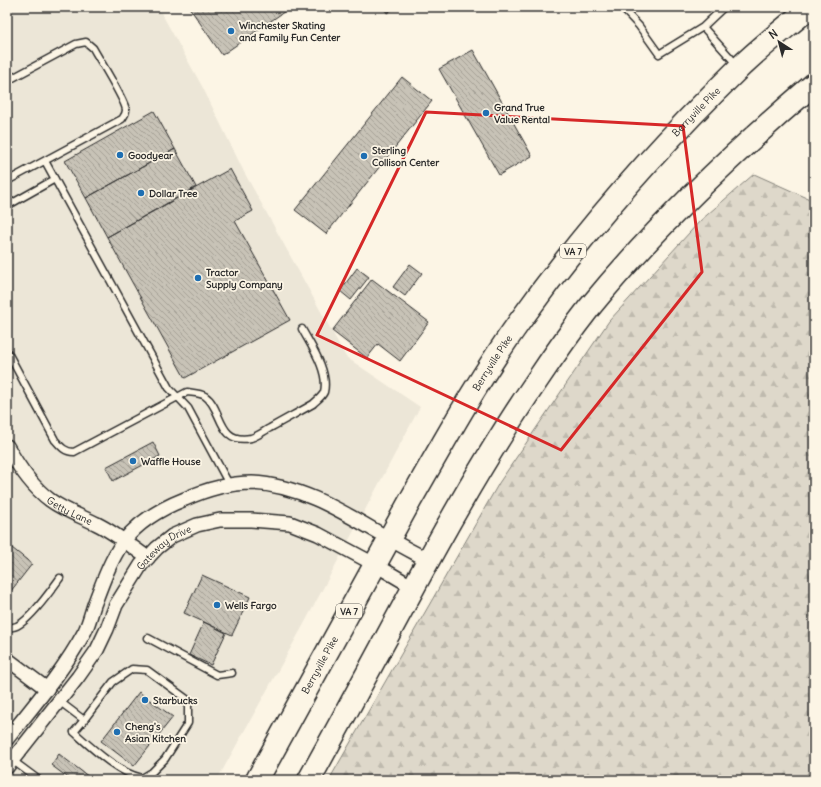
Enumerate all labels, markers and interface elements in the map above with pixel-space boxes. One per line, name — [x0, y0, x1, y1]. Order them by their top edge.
place label: Winchester Skating and Family Fun Center — [239, 19, 341, 44]
north arrow — [759, 22, 799, 62]
marker: Winchester Skating and Family Fun Center — [226, 26, 236, 36]
text: N — [766, 26, 780, 42]
street label: Berryville Pike — [669, 84, 723, 139]
place label: Grand True Value Rental — [494, 101, 550, 126]
marker: Grand True Value Rental — [481, 108, 491, 118]
place label: Sterling Collison Center — [372, 144, 440, 169]
place label: Goodyear — [128, 149, 174, 162]
marker: Goodyear — [115, 150, 125, 160]
marker: Sterling Collison Center — [359, 151, 369, 161]
place label: Dollar Tree — [149, 187, 198, 200]
marker: Dollar Tree — [136, 188, 146, 198]
road number: VA 7 — [560, 244, 586, 258]
place label: Tractor Supply Company — [206, 266, 283, 291]
marker: Tractor Supply Company — [193, 273, 203, 283]
street label: Berryville Pike — [469, 332, 515, 393]
place label: Waffle House — [141, 455, 201, 468]
marker: Waffle House — [128, 456, 138, 466]
street label: Getty Lane — [44, 493, 95, 527]
street label: Gateway Drive — [133, 522, 193, 572]
place label: Wells Fargo — [225, 599, 277, 612]
marker: Wells Fargo — [212, 600, 222, 610]
road number: VA 7 — [336, 604, 362, 618]
street label: Berryville Pike — [298, 634, 340, 696]
place label: Starbucks — [153, 694, 198, 707]
marker: Starbucks — [140, 695, 150, 705]
place label: Cheng's Asian Kitchen — [125, 720, 186, 745]
marker: Cheng's Asian Kitchen — [112, 727, 122, 737]

